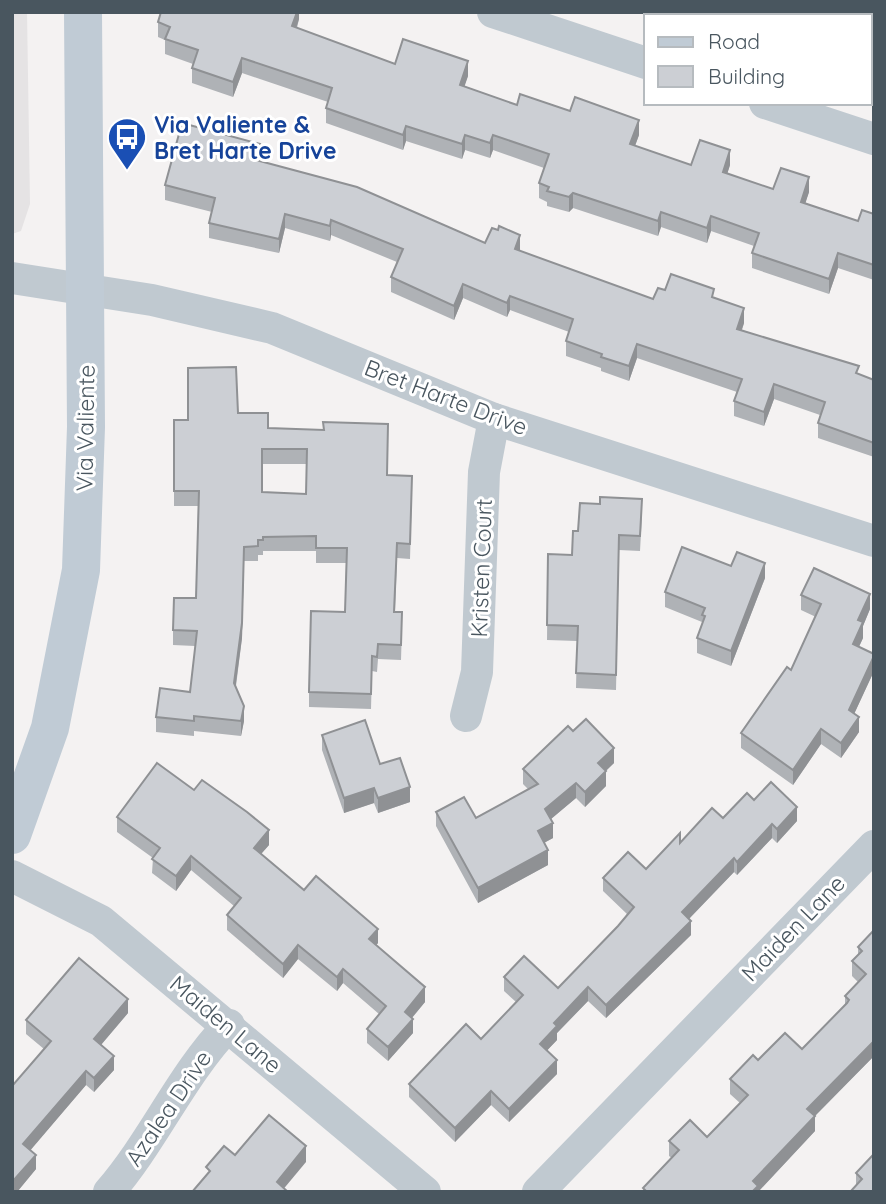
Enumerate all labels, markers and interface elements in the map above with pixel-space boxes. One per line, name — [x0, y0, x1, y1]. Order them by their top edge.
legend — [644, 14, 872, 105]
text: Road — [708, 28, 760, 54]
text: Building — [708, 63, 785, 89]
place label: Via Valiente & Bret Harte Drive — [154, 110, 336, 165]
bus stop icon: Via Valiente & Bret Harte Drive — [106, 116, 148, 171]
street label: Bret Harte Drive — [360, 353, 532, 441]
street label: Via Valiente — [69, 364, 101, 492]
street label: Kristen Court — [464, 498, 498, 638]
street label: Maiden Lane — [735, 869, 851, 987]
street label: Maiden Lane — [164, 969, 288, 1079]
street label: Azalea Drive — [119, 1045, 217, 1171]

